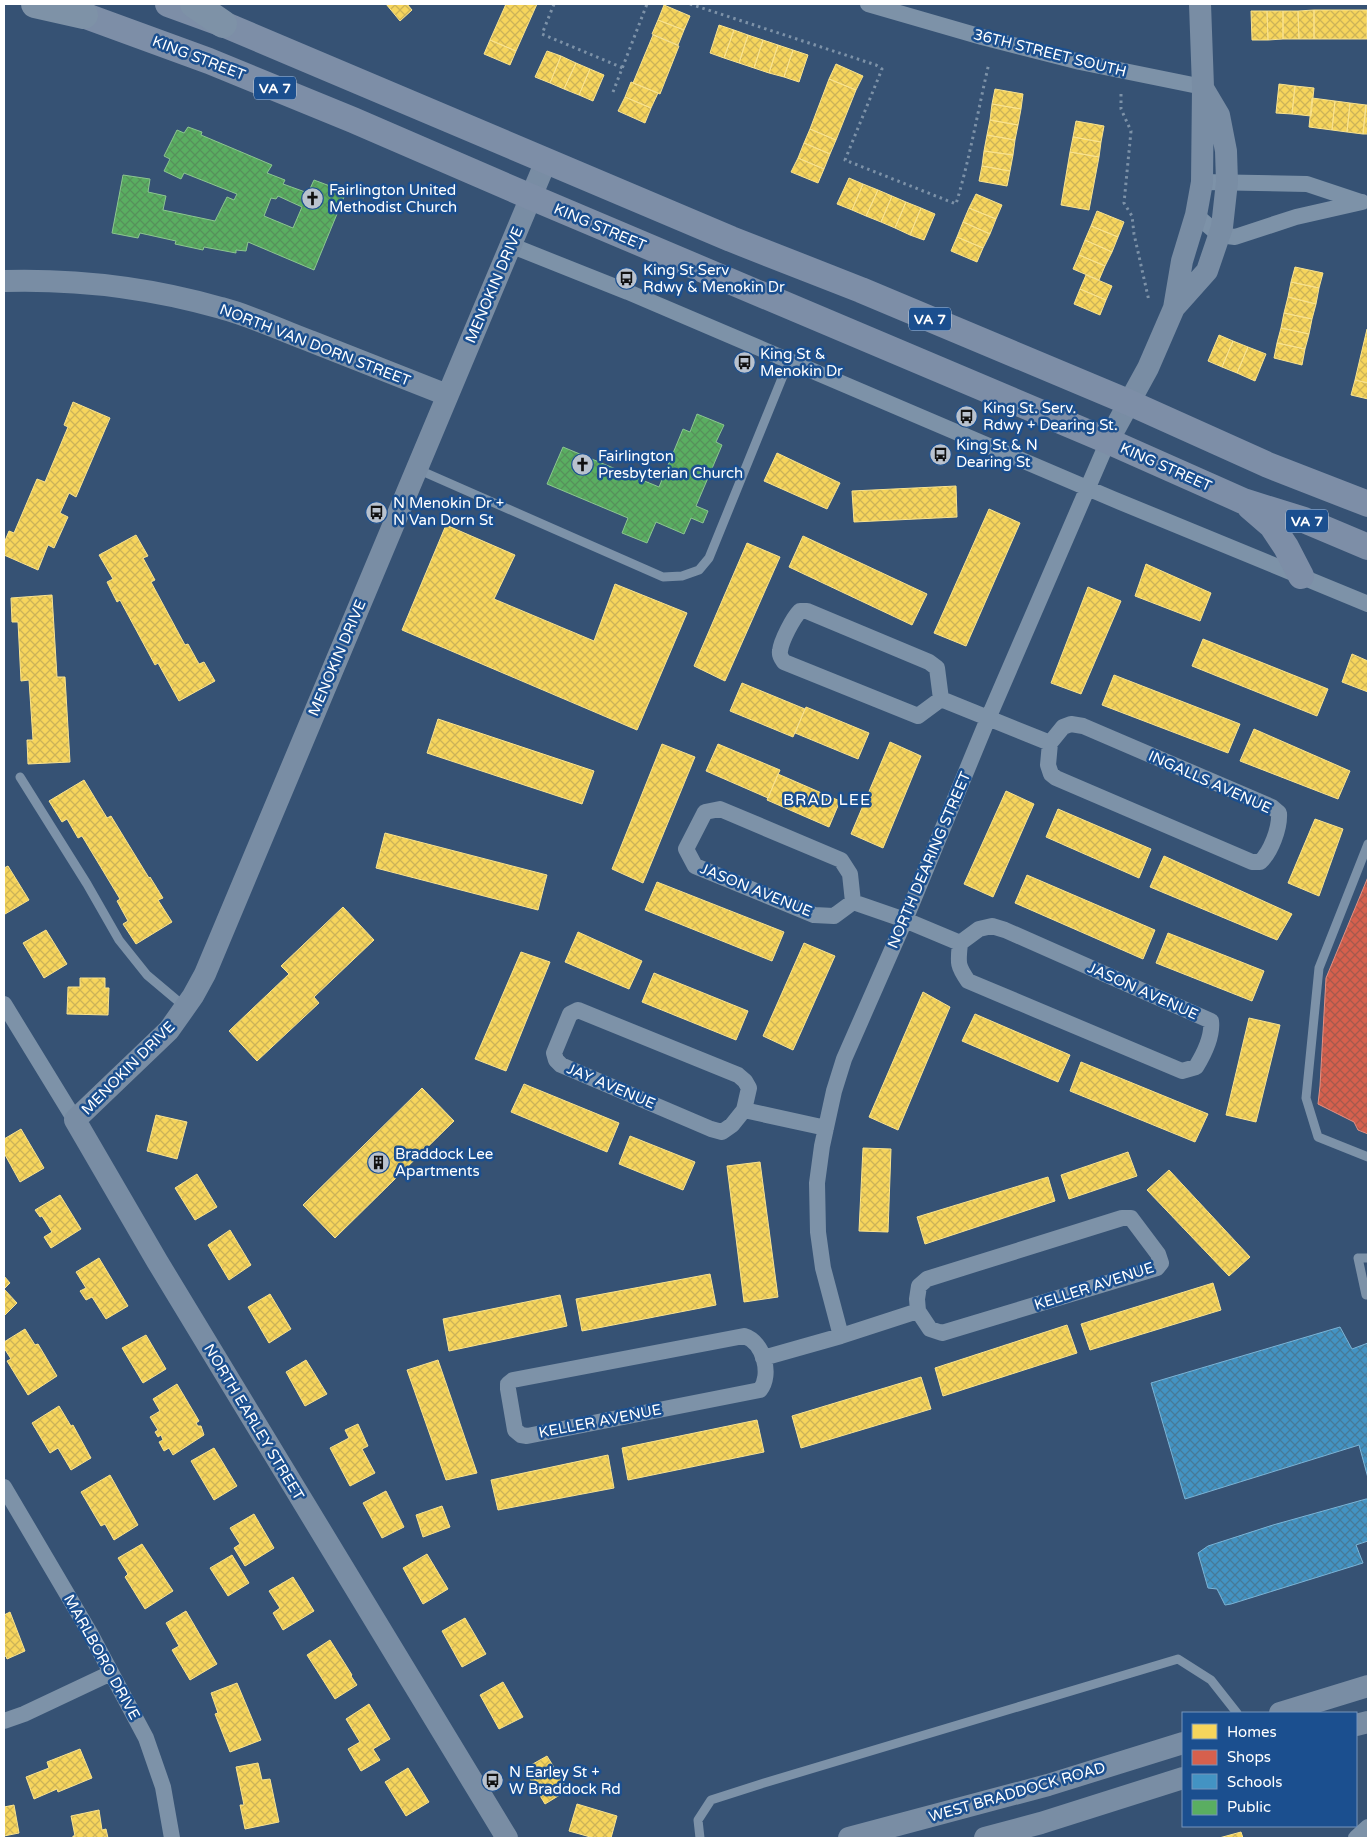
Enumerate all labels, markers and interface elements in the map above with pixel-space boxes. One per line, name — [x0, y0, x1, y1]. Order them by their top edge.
street label: 36TH STREET SOUTH — [972, 25, 1128, 81]
street label: KING STREET — [150, 32, 248, 84]
road number: VA 7 — [254, 76, 296, 100]
place label: Fairlington United Methodist Church — [329, 181, 457, 216]
church icon: Fairlington United Methodist Church — [301, 187, 325, 211]
street label: KING STREET — [551, 199, 649, 255]
street label: MENOKIN DRIVE — [461, 224, 527, 346]
place label: King St Serv Rdwy & Menokin Dr — [643, 261, 785, 296]
bus stop icon: King St Serv Rdwy & Menokin Dr — [615, 267, 639, 291]
street label: NORTH VAN DORN STREET — [217, 300, 413, 390]
road number: VA 7 — [909, 308, 951, 330]
place label: King St & Menokin Dr — [760, 345, 843, 380]
bus stop icon: King St & Menokin Dr — [732, 351, 756, 375]
place label: King St. Serv. Rdwy + Dearing St. — [983, 399, 1118, 434]
bus stop icon: King St. Serv. Rdwy + Dearing St. — [955, 405, 979, 429]
place label: King St & N Dearing St — [956, 436, 1038, 471]
street label: KING STREET — [1117, 439, 1215, 495]
bus stop icon: King St & N Dearing St — [928, 442, 952, 466]
place label: Fairlington Presbyterian Church — [598, 447, 743, 482]
church icon: Fairlington Presbyterian Church — [570, 453, 594, 477]
place label: N Menokin Dr + N Van Dorn St — [393, 494, 504, 529]
bus stop icon: N Menokin Dr + N Van Dorn St — [365, 500, 389, 524]
road number: VA 7 — [1286, 510, 1328, 532]
street label: MENOKIN DRIVE — [304, 597, 370, 719]
street label: INGALLS AVENUE — [1146, 747, 1274, 817]
street label: NORTH DEARING STREET — [884, 769, 974, 951]
district label: BRAD LEE — [783, 790, 871, 810]
street label: JASON AVENUE — [697, 859, 815, 921]
street label: JASON AVENUE — [1085, 959, 1201, 1023]
street label: MENOKIN DRIVE — [78, 1018, 178, 1118]
street label: JAY AVENUE — [564, 1059, 658, 1113]
place label: Braddock Lee Apartments — [395, 1145, 493, 1180]
building icon: Braddock Lee Apartments — [367, 1151, 391, 1175]
street label: KELLER AVENUE — [1032, 1258, 1156, 1314]
street label: NORTH EARLEY STREET — [200, 1341, 308, 1503]
street label: KELLER AVENUE — [537, 1400, 663, 1442]
street label: MARLBORO DRIVE — [60, 1591, 144, 1723]
legend — [1182, 1712, 1357, 1827]
text: Homes — [1227, 1723, 1277, 1741]
text: Shops — [1227, 1748, 1271, 1766]
street label: WEST BRADDOCK ROAD — [927, 1758, 1107, 1826]
place label: N Earley St + W Braddock Rd — [509, 1763, 621, 1798]
bus stop icon: N Earley St + W Braddock Rd — [481, 1769, 505, 1793]
text: Schools — [1227, 1773, 1283, 1791]
text: Public — [1227, 1798, 1271, 1816]

